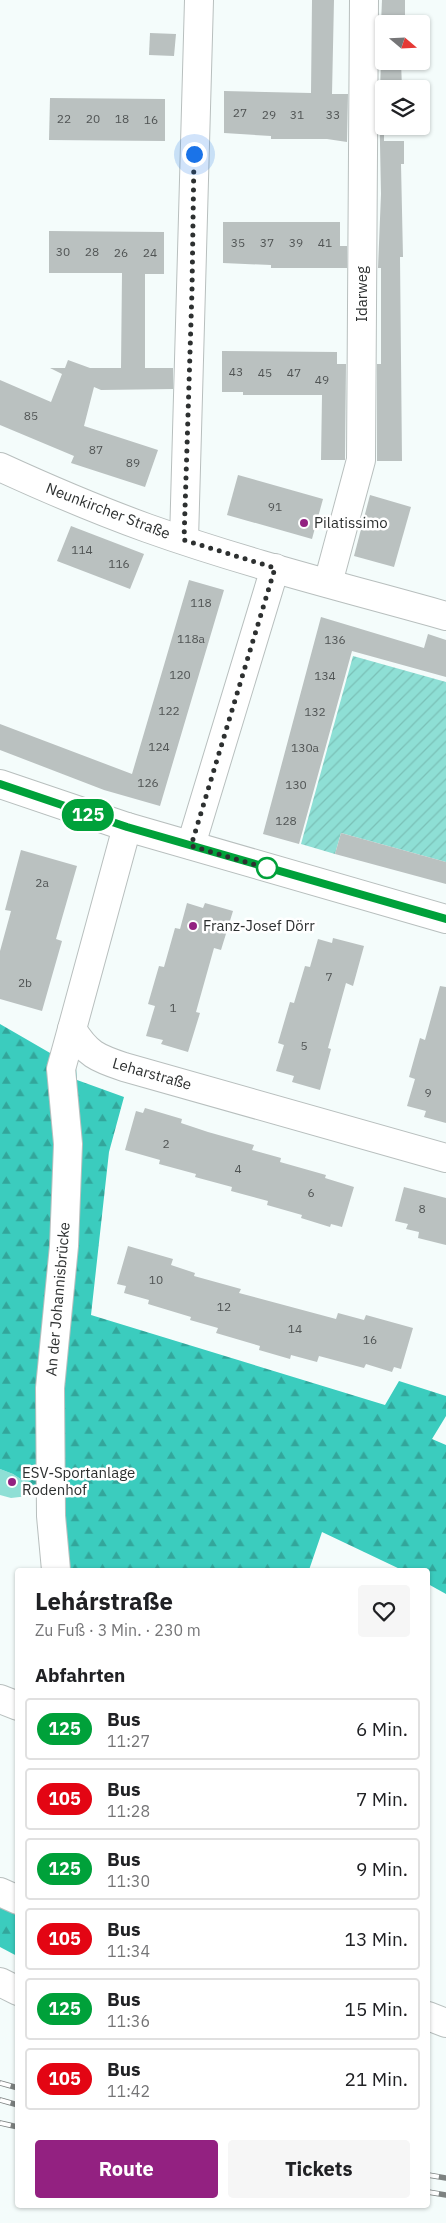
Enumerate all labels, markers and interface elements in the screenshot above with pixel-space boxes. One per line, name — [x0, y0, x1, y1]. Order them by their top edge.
north arrow — [375, 15, 430, 70]
map controls — [375, 15, 430, 135]
button: layers — [375, 80, 430, 135]
house number: 27 — [233, 105, 247, 120]
house number: 29 — [262, 107, 276, 122]
house number: 31 — [290, 107, 304, 122]
house number: 33 — [326, 107, 340, 122]
house number: 22 — [57, 111, 71, 126]
house number: 20 — [86, 111, 100, 126]
house number: 18 — [115, 111, 129, 126]
house number: 16 — [144, 112, 158, 127]
your location — [182, 142, 207, 167]
house number: 35 — [231, 235, 245, 250]
house number: 37 — [260, 235, 274, 250]
house number: 39 — [289, 235, 303, 250]
house number: 41 — [318, 235, 332, 250]
house number: 30 — [56, 244, 70, 259]
house number: 28 — [85, 244, 99, 259]
house number: 26 — [114, 245, 128, 260]
house number: 24 — [143, 245, 157, 260]
street label: Idarweg — [352, 266, 371, 322]
house number: 43 — [229, 364, 243, 379]
house number: 45 — [258, 365, 272, 380]
house number: 47 — [287, 365, 301, 380]
house number: 49 — [315, 372, 329, 387]
house number: 85 — [24, 408, 38, 423]
house number: 87 — [89, 442, 103, 457]
house number: 89 — [126, 455, 140, 470]
street label: Neunkircher Straße — [43, 478, 173, 543]
house number: 91 — [268, 499, 282, 514]
place label: Pilatissimo — [314, 513, 388, 532]
marker: Pilatissimo — [298, 517, 310, 529]
house number: 114 — [71, 542, 93, 557]
house number: 116 — [108, 556, 130, 571]
house number: 118 — [190, 595, 212, 610]
house number: 118a — [177, 631, 206, 646]
house number: 136 — [324, 632, 346, 647]
house number: 120 — [169, 667, 191, 682]
house number: 134 — [314, 668, 336, 683]
house number: 122 — [158, 703, 180, 718]
house number: 132 — [304, 704, 326, 719]
house number: 124 — [148, 739, 170, 754]
house number: 130a — [291, 740, 320, 755]
house number: 126 — [137, 775, 159, 790]
house number: 130 — [285, 777, 307, 792]
line badge: 125 — [59, 799, 117, 831]
text: 125 — [72, 803, 104, 826]
house number: 128 — [275, 813, 297, 828]
unlabelled marker — [256, 857, 278, 879]
house number: 2a — [35, 875, 49, 890]
place label: Franz-Josef Dörr — [203, 916, 315, 935]
marker: Franz-Josef Dörr — [187, 920, 199, 932]
house number: 7 — [325, 969, 333, 984]
house number: 2b — [18, 975, 32, 990]
house number: 1 — [169, 1000, 177, 1015]
house number: 5 — [300, 1038, 308, 1053]
street label: Leharstraße — [110, 1053, 194, 1094]
house number: 9 — [424, 1085, 432, 1100]
house number: 2 — [162, 1136, 170, 1151]
house number: 4 — [234, 1161, 242, 1176]
house number: 6 — [307, 1185, 315, 1200]
house number: 8 — [418, 1201, 426, 1216]
street label: An der Johannisbrücke — [41, 1221, 74, 1377]
house number: 10 — [149, 1272, 163, 1287]
house number: 12 — [217, 1299, 231, 1314]
house number: 14 — [288, 1321, 302, 1336]
house number: 16 — [363, 1332, 377, 1347]
place label: ESV-Sportanlage Rodenhof — [22, 1463, 135, 1499]
marker: ESV-Sportanlage Rodenhof — [6, 1476, 18, 1488]
text: Lehárstraße — [35, 1585, 173, 1617]
button: heart — [358, 1585, 410, 1637]
text: Zu Fuß · 3 Min. · 230 m — [35, 1620, 201, 1640]
text: Abfahrten — [35, 1663, 125, 1687]
text: Bus — [107, 1707, 141, 1731]
text: 125 — [48, 1717, 81, 1740]
text: 6 Min. — [356, 1717, 408, 1741]
text: 11:27 — [107, 1731, 150, 1751]
text: Bus — [107, 1777, 141, 1801]
text: 105 — [48, 1787, 81, 1810]
text: 7 Min. — [356, 1787, 408, 1811]
text: 11:28 — [107, 1801, 150, 1821]
text: Bus — [107, 1847, 141, 1871]
text: 125 — [48, 1857, 81, 1880]
text: 9 Min. — [356, 1857, 408, 1881]
text: 11:30 — [107, 1871, 150, 1891]
text: Bus — [107, 1917, 141, 1941]
text: 105 — [48, 1927, 81, 1950]
text: 13 Min. — [345, 1927, 408, 1951]
text: 11:34 — [107, 1941, 150, 1961]
text: Bus — [107, 1987, 141, 2011]
text: 125 — [48, 1997, 81, 2020]
text: 15 Min. — [345, 1997, 408, 2021]
text: 11:36 — [107, 2011, 150, 2031]
text: Bus — [107, 2057, 141, 2081]
text: 105 — [48, 2067, 81, 2090]
text: 21 Min. — [345, 2067, 408, 2091]
text: 11:42 — [107, 2081, 150, 2101]
button: Route — [35, 2140, 218, 2198]
button: Tickets — [228, 2140, 410, 2198]

